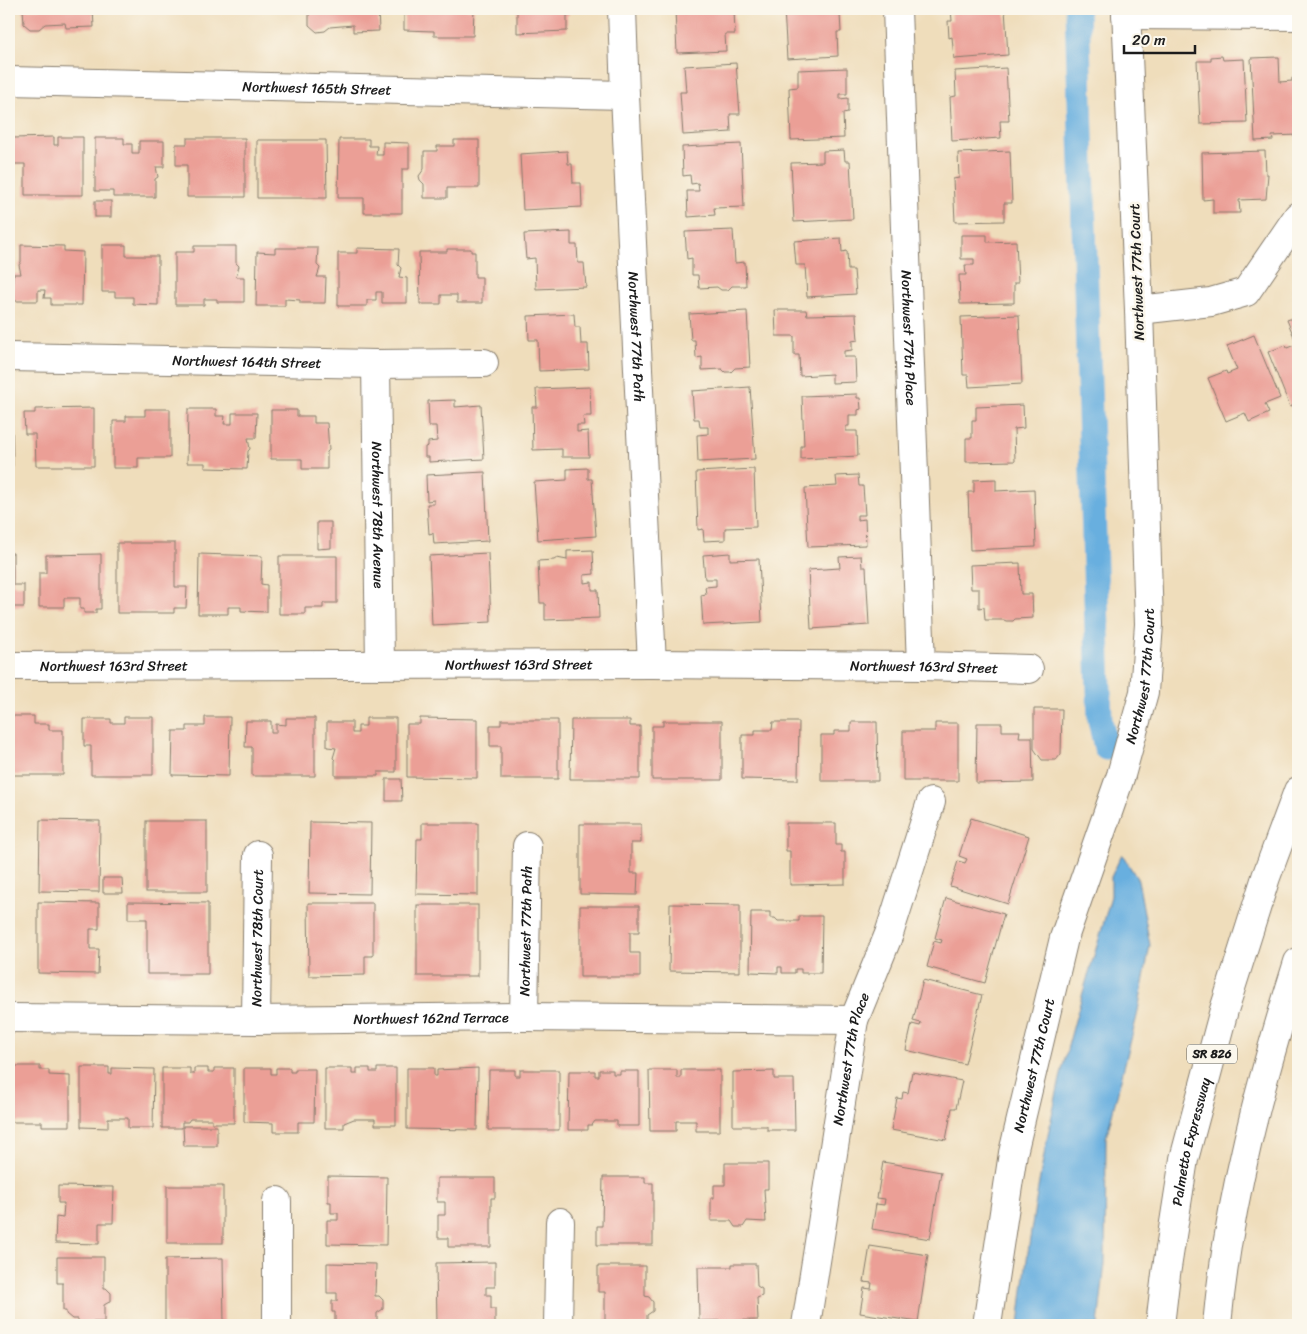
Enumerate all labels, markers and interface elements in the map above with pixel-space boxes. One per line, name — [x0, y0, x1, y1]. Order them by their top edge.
scale bar — [1124, 22, 1196, 54]
text: 20 m — [1132, 27, 1166, 53]
street label: Northwest 165th Street — [242, 74, 392, 102]
street label: Northwest 77th Court — [1122, 203, 1152, 341]
street label: Northwest 77th Place — [894, 270, 924, 406]
street label: Northwest 77th Path — [621, 271, 652, 402]
street label: Northwest 164th Street — [172, 348, 322, 375]
street label: Northwest 78th Avenue — [365, 441, 391, 589]
street label: Northwest 77th Court — [1118, 608, 1162, 747]
street label: Northwest 163rd Street — [445, 652, 593, 677]
street label: Northwest 163rd Street — [40, 653, 188, 678]
street label: Northwest 163rd Street — [850, 653, 998, 681]
street label: Northwest 77th Path — [512, 866, 539, 996]
street label: Northwest 78th Court — [244, 869, 270, 1007]
street label: Northwest 77th Place — [825, 988, 877, 1127]
street label: Northwest 77th Court — [1006, 996, 1062, 1135]
street label: Northwest 162nd Terrace — [353, 1005, 509, 1031]
road number: SR 826 — [1187, 1044, 1237, 1064]
street label: Palmetto Expressway — [1164, 1074, 1218, 1208]

